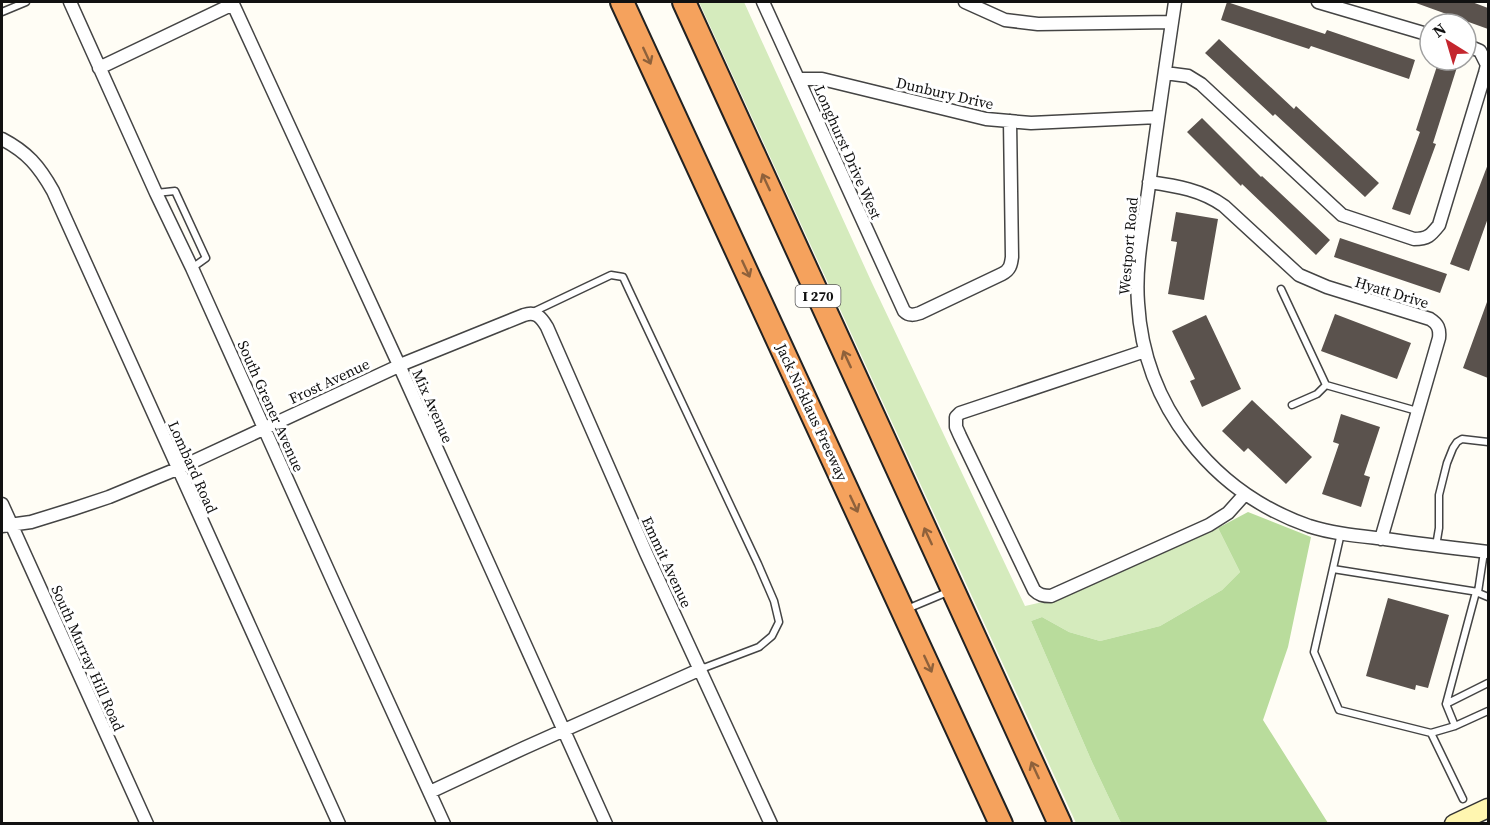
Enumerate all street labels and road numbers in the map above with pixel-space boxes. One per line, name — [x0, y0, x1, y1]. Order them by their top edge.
street label: Dunbury Drive — [894, 72, 996, 115]
street label: Longhurst Drive West — [809, 82, 887, 222]
street label: Westport Road — [1113, 196, 1143, 296]
street label: Hyatt Drive — [1353, 271, 1432, 313]
road number: I 270 — [796, 285, 840, 307]
street label: South Grener Avenue — [233, 337, 310, 475]
street label: Jack Nicklaus Freeway — [770, 339, 853, 484]
street label: Frost Avenue — [285, 353, 373, 409]
street label: Mix Avenue — [407, 366, 459, 447]
street label: Lombard Road — [163, 417, 223, 517]
street label: Emmit Avenue — [637, 513, 697, 611]
street label: South Murray Hill Road — [46, 582, 130, 735]

